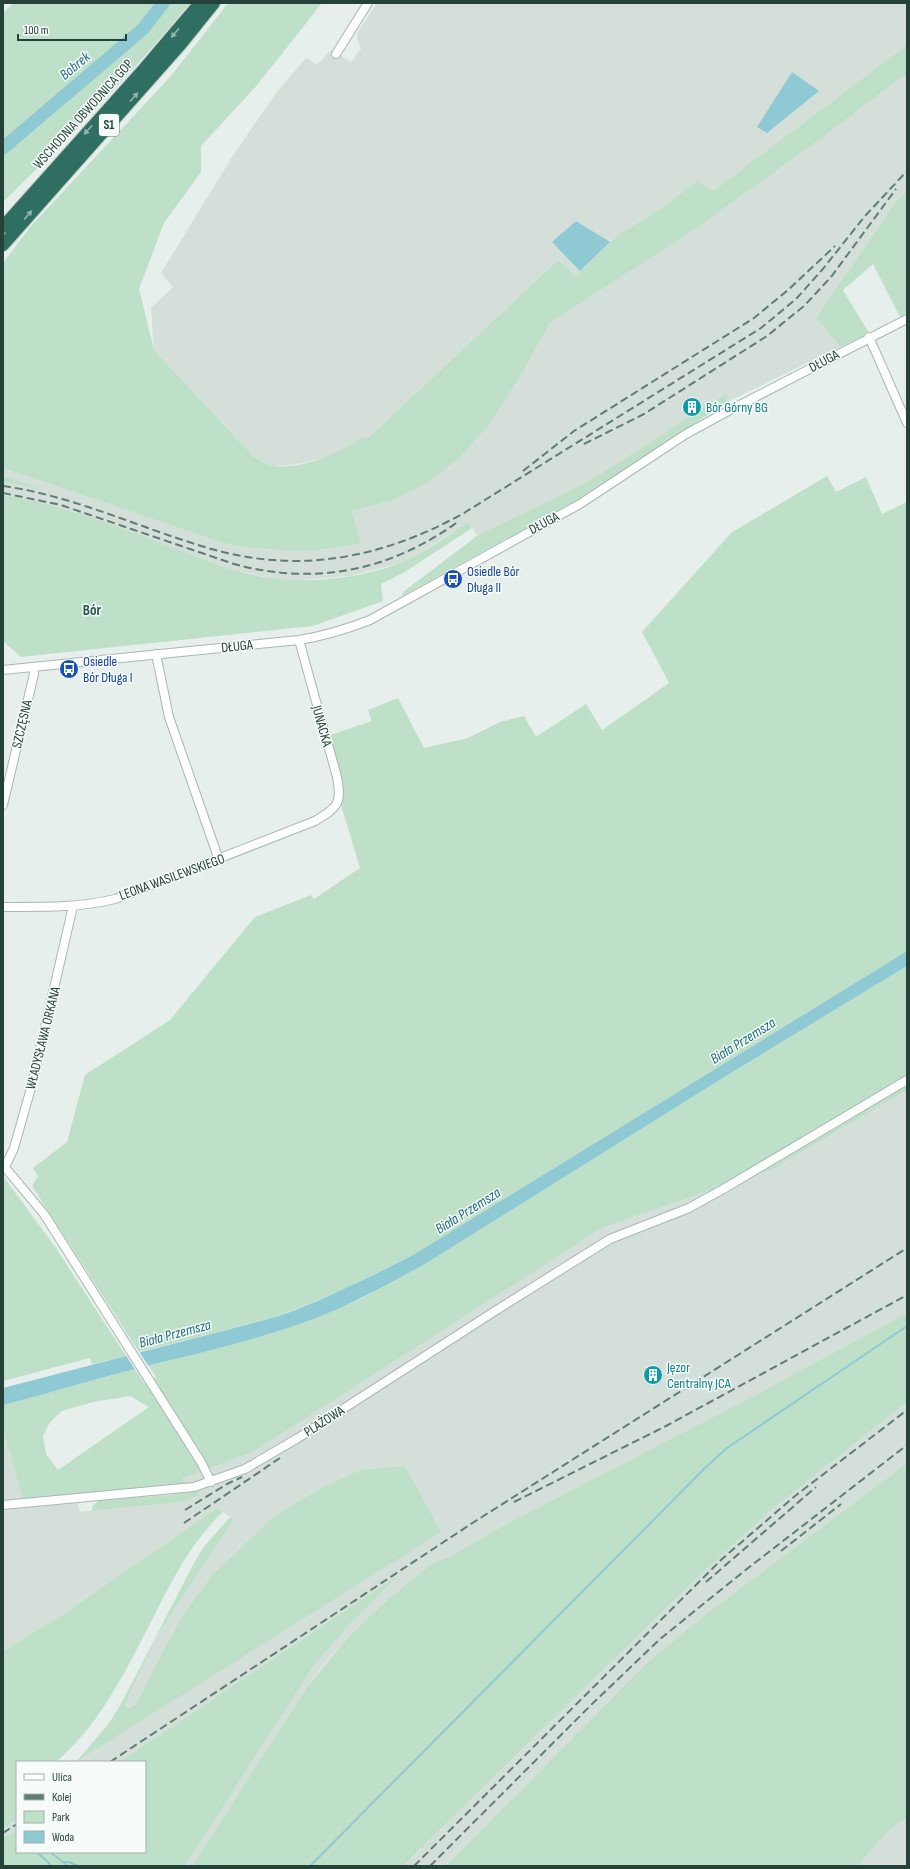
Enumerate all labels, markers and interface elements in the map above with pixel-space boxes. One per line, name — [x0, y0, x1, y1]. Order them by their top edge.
scale bar — [18, 16, 126, 42]
text: 100 m — [24, 23, 49, 38]
one-way arrow — [170, 27, 179, 38]
water label: Bobrek — [56, 47, 94, 84]
street label: WSCHODNIA OBWODNICA GOP — [29, 56, 137, 172]
one-way arrow — [129, 92, 138, 103]
road number: S1 — [99, 114, 119, 136]
one-way arrow — [84, 125, 93, 135]
one-way arrow — [24, 210, 33, 220]
street label: DŁUGA — [806, 346, 843, 376]
building icon: Bór Górny BG — [681, 396, 703, 418]
place label: Bór Górny BG — [706, 399, 768, 416]
street label: DŁUGA — [526, 508, 563, 538]
place label: Osiedle Bór Długa II — [467, 563, 520, 596]
bus stop icon: Osiedle Bór Długa II — [442, 568, 464, 590]
district label: Bór — [83, 601, 102, 620]
street label: DŁUGA — [220, 636, 255, 656]
place label: Osiedle Bór Długa I — [83, 653, 133, 686]
bus stop icon: Osiedle Bór Długa I — [58, 658, 80, 680]
street label: SZCZĘSNA — [8, 697, 36, 750]
street label: JUNACKA — [308, 703, 336, 749]
street label: LEONA WASILEWSKIEGO — [117, 850, 227, 904]
street label: WŁADYSŁAWA ORKANA — [22, 984, 64, 1091]
water label: Biała Przemsza — [707, 1013, 779, 1069]
water label: Biała Przemsza — [432, 1183, 504, 1239]
water label: Biała Przemsza — [137, 1315, 213, 1353]
place label: Jęzor Centralny JCA — [666, 1359, 732, 1392]
building icon: Jęzor Centralny JCA — [642, 1364, 664, 1386]
street label: PLAŻOWA — [301, 1401, 348, 1440]
legend — [16, 1761, 146, 1853]
text: Ulica — [52, 1770, 72, 1785]
text: Kolej — [52, 1790, 71, 1805]
text: Park — [52, 1810, 70, 1825]
text: Woda — [52, 1830, 75, 1845]

